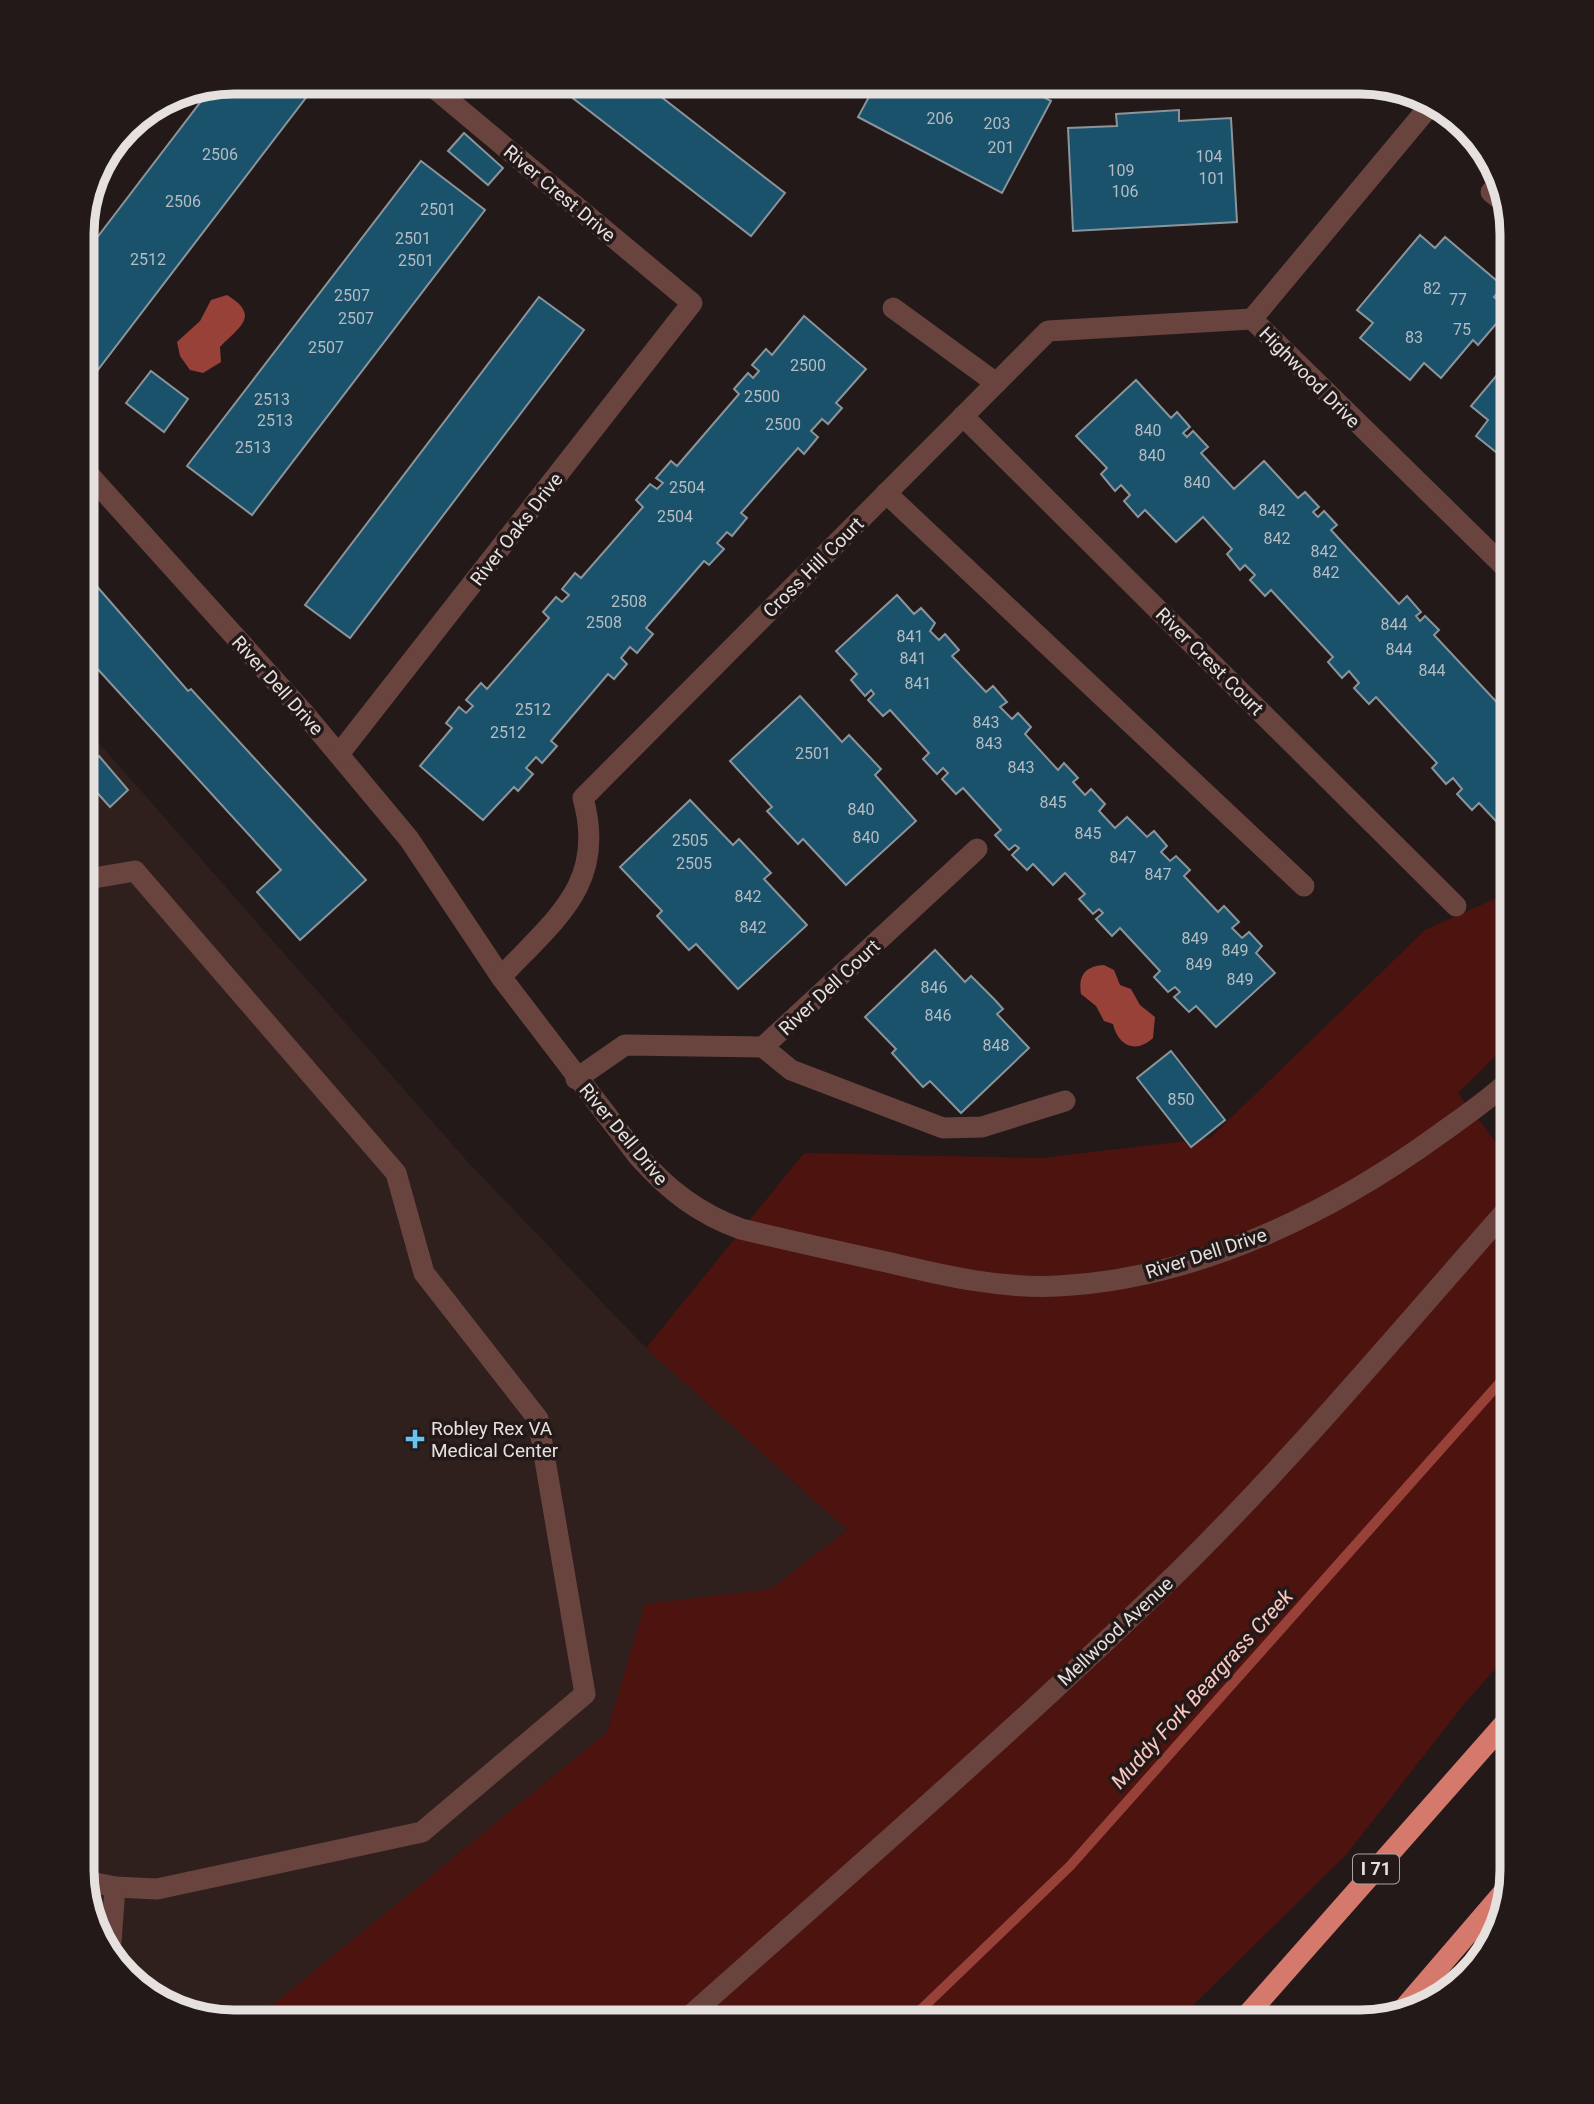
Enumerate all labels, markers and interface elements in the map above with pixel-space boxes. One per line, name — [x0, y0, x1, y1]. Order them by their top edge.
house number: 206 — [927, 109, 953, 128]
house number: 203 — [984, 114, 1010, 133]
house number: 201 — [988, 138, 1014, 157]
street label: River Crest Drive — [499, 140, 620, 247]
house number: 2506 — [202, 145, 238, 164]
house number: 104 — [1196, 147, 1222, 166]
house number: 109 — [1108, 161, 1134, 180]
house number: 101 — [1199, 169, 1225, 188]
house number: 106 — [1112, 182, 1138, 201]
house number: 2506 — [165, 192, 201, 211]
house number: 2501 — [420, 200, 456, 219]
house number: 2501 — [395, 229, 431, 248]
house number: 2512 — [130, 250, 166, 269]
house number: 2501 — [398, 251, 434, 270]
house number: 82 — [1423, 279, 1441, 298]
house number: 2507 — [334, 286, 370, 305]
house number: 77 — [1449, 290, 1467, 309]
house number: 2507 — [338, 309, 374, 328]
house number: 75 — [1453, 320, 1471, 339]
street label: Highwood Drive — [1254, 322, 1365, 433]
house number: 83 — [1405, 328, 1423, 347]
house number: 2507 — [308, 338, 344, 357]
house number: 2500 — [790, 356, 826, 375]
house number: 2500 — [744, 387, 780, 406]
house number: 2513 — [254, 390, 290, 409]
house number: 2513 — [257, 411, 293, 430]
house number: 2500 — [765, 415, 801, 434]
house number: 840 — [1135, 421, 1161, 440]
house number: 2513 — [235, 438, 271, 457]
house number: 840 — [1139, 446, 1165, 465]
street label: River Oaks Drive — [465, 468, 568, 590]
house number: 840 — [1184, 473, 1210, 492]
house number: 2504 — [669, 478, 705, 497]
house number: 842 — [1259, 501, 1285, 520]
house number: 2504 — [657, 507, 693, 526]
street label: Cross Hill Court — [758, 512, 868, 622]
house number: 842 — [1264, 529, 1290, 548]
house number: 842 — [1311, 542, 1337, 561]
house number: 842 — [1313, 563, 1339, 582]
house number: 2508 — [611, 592, 647, 611]
street label: River Crest Court — [1151, 603, 1268, 720]
house number: 2508 — [586, 613, 622, 632]
house number: 844 — [1381, 615, 1407, 634]
house number: 841 — [897, 627, 923, 646]
street label: River Dell Drive — [227, 631, 328, 740]
house number: 844 — [1386, 640, 1412, 659]
house number: 841 — [900, 649, 926, 668]
house number: 844 — [1419, 661, 1445, 680]
house number: 841 — [905, 674, 931, 693]
house number: 2512 — [515, 700, 551, 719]
house number: 843 — [973, 713, 999, 732]
house number: 2512 — [490, 723, 526, 742]
house number: 843 — [976, 734, 1002, 753]
house number: 2501 — [795, 744, 831, 763]
house number: 843 — [1008, 758, 1034, 777]
house number: 845 — [1040, 793, 1066, 812]
house number: 840 — [848, 800, 874, 819]
house number: 845 — [1075, 824, 1101, 843]
house number: 840 — [853, 828, 879, 847]
house number: 2505 — [672, 831, 708, 850]
house number: 847 — [1110, 848, 1136, 867]
house number: 2505 — [676, 854, 712, 873]
house number: 847 — [1145, 865, 1171, 884]
house number: 842 — [735, 887, 761, 906]
house number: 842 — [740, 918, 766, 937]
house number: 849 — [1182, 929, 1208, 948]
street label: River Dell Court — [774, 935, 885, 1040]
house number: 849 — [1222, 941, 1248, 960]
house number: 849 — [1186, 955, 1212, 974]
house number: 849 — [1227, 970, 1253, 989]
house number: 846 — [921, 978, 947, 997]
house number: 846 — [925, 1006, 951, 1025]
house number: 848 — [983, 1036, 1009, 1055]
street label: River Dell Drive — [574, 1079, 673, 1190]
house number: 850 — [1168, 1090, 1194, 1109]
street label: River Dell Drive — [1143, 1223, 1270, 1284]
place label: Robley Rex VA Medical Center — [431, 1417, 559, 1462]
marker: Robley Rex VA Medical Center — [405, 1429, 425, 1449]
street label: Mellwood Avenue — [1053, 1572, 1178, 1691]
water label: Muddy Fork Beargrass Creek — [1106, 1584, 1298, 1794]
road number: I 71 — [1353, 1854, 1399, 1884]

